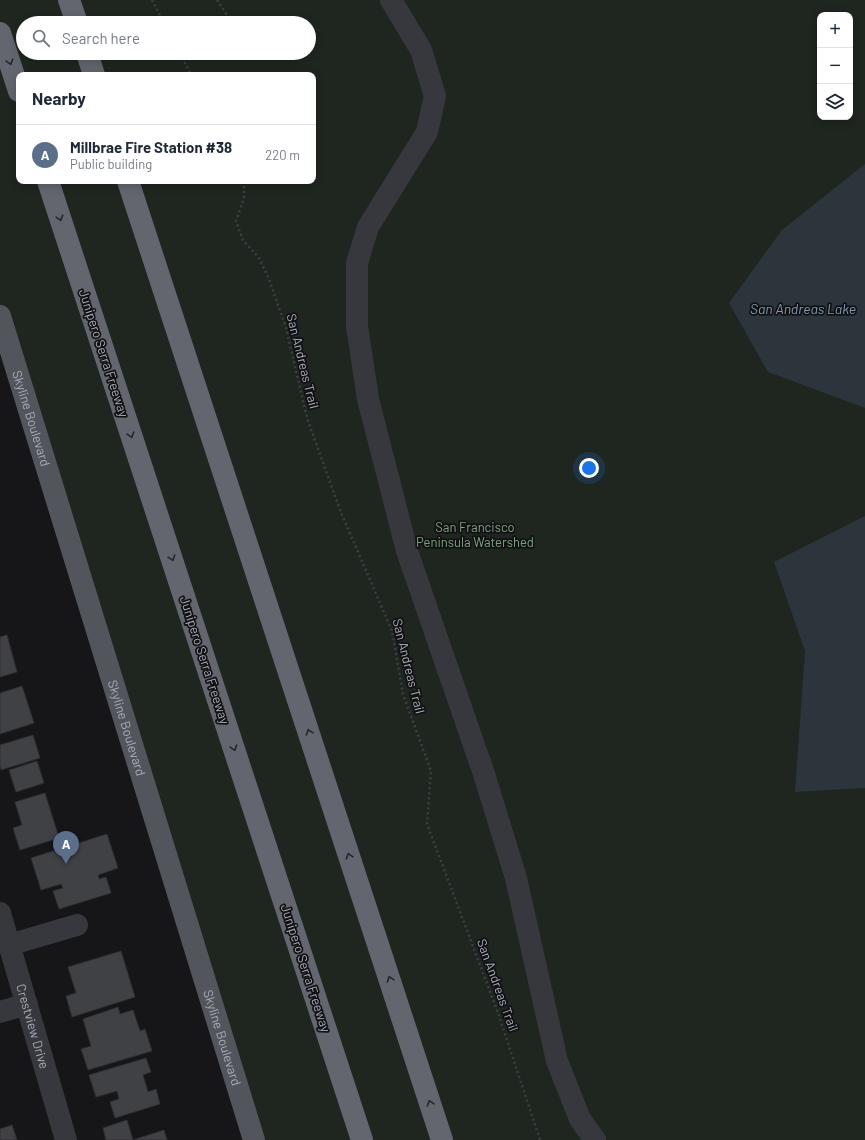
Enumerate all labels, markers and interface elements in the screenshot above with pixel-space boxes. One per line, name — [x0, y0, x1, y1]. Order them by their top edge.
map controls — [817, 12, 853, 120]
button: + — [817, 12, 853, 48]
search box — [16, 16, 316, 60]
icon: search — [30, 27, 52, 49]
text: Search here — [62, 29, 140, 47]
button: − — [817, 48, 853, 84]
one-way arrow — [5, 59, 13, 66]
button: layers — [817, 84, 853, 120]
text: Nearby — [32, 88, 86, 108]
text: Millbrae Fire Station #38 — [70, 138, 232, 156]
text: A — [41, 147, 49, 163]
text: 220 m — [265, 147, 300, 163]
text: Public building — [70, 156, 152, 172]
one-way arrow — [56, 214, 64, 221]
street label: Junipero Serra Freeway — [76, 287, 132, 419]
water label: San Andreas Lake — [750, 300, 856, 317]
street label: San Andreas Trail — [283, 312, 323, 410]
street label: Skyline Boulevard — [9, 368, 54, 468]
one-way arrow — [126, 431, 135, 438]
your location — [579, 458, 599, 478]
park label: San Francisco Peninsula Watershed — [416, 519, 534, 550]
one-way arrow — [167, 555, 176, 562]
street label: Junipero Serra Freeway — [177, 594, 233, 726]
street label: San Andreas Trail — [389, 617, 429, 715]
street label: Skyline Boulevard — [105, 678, 149, 778]
one-way arrow — [305, 729, 314, 736]
one-way arrow — [229, 745, 238, 752]
pin: A — [53, 831, 79, 864]
one-way arrow — [345, 852, 354, 859]
street label: Junipero Serra Freeway — [278, 902, 334, 1034]
street label: San Andreas Trail — [474, 937, 522, 1033]
one-way arrow — [386, 976, 394, 983]
street label: Crestview Drive — [13, 982, 53, 1071]
street label: Skyline Boulevard — [200, 988, 245, 1087]
one-way arrow — [426, 1100, 435, 1107]

